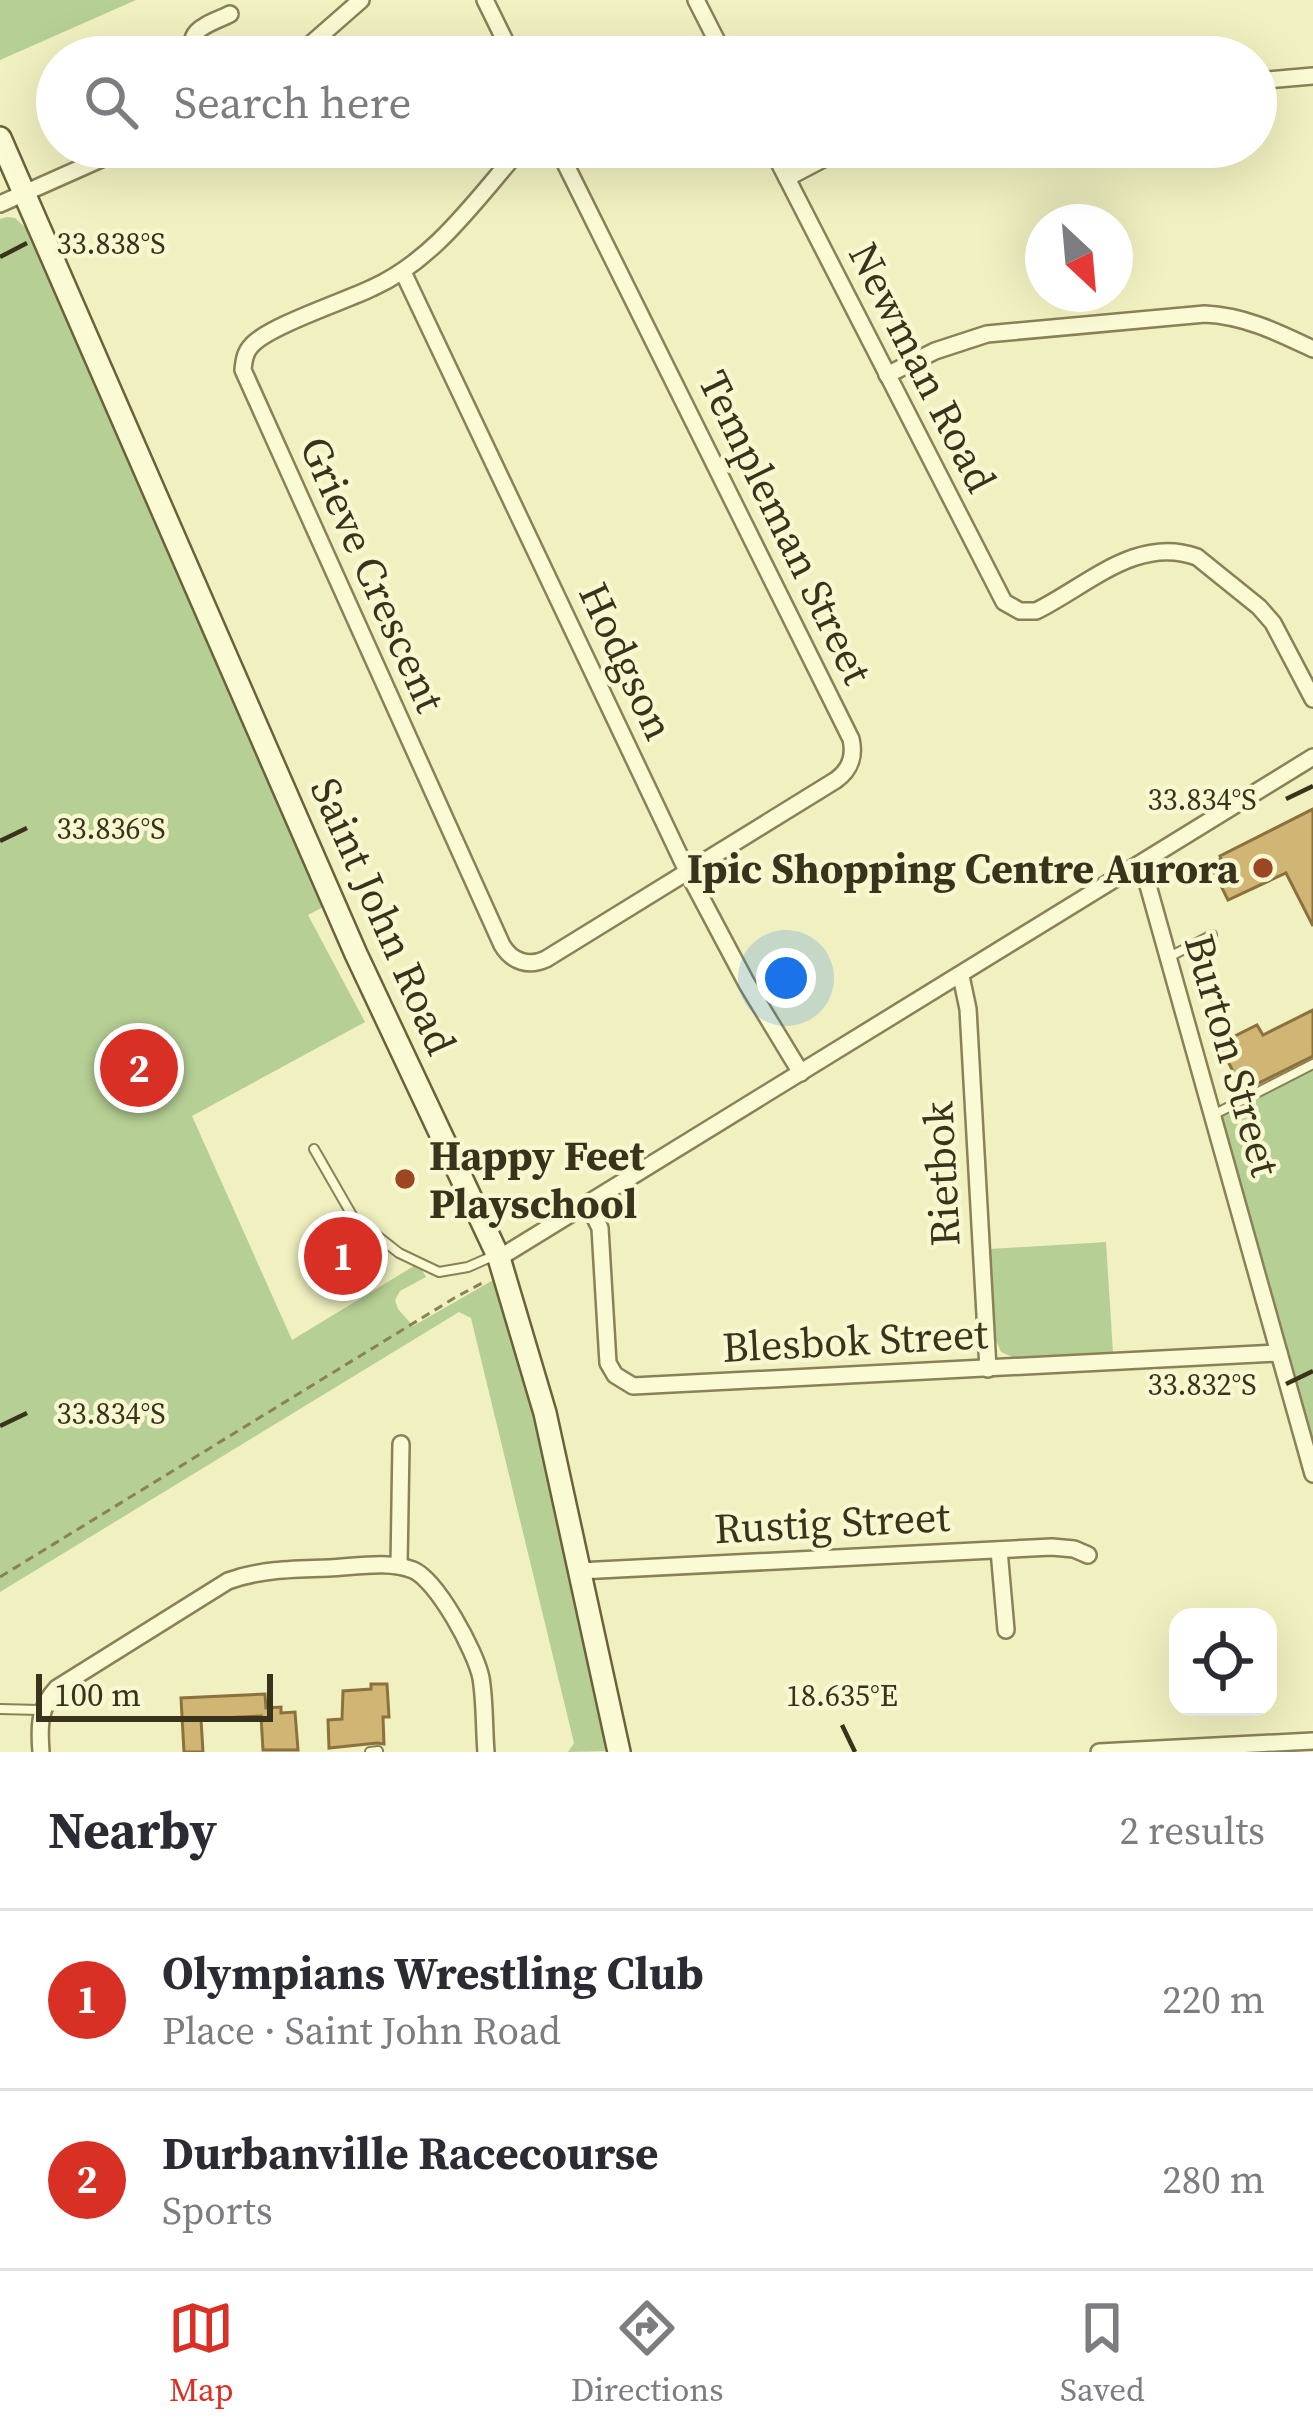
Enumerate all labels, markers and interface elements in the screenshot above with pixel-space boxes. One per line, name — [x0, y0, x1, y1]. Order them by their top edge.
search box — [36, 36, 1277, 168]
icon: search — [78, 69, 144, 135]
text: Search here — [174, 71, 411, 133]
north arrow — [1025, 204, 1133, 312]
text: 33.838°S — [56, 223, 166, 264]
street label: Newman Road — [835, 232, 1011, 502]
street label: Templeman Street — [685, 361, 887, 694]
street label: Grieve Crescent — [286, 427, 460, 721]
street label: Hodgson — [565, 573, 689, 749]
street label: Saint John Road — [297, 768, 471, 1064]
text: 33.834°S — [1147, 779, 1257, 820]
text: 33.836°S — [56, 808, 166, 849]
place label: Ipic Shopping Centre Aurora — [687, 839, 1240, 897]
marker: Ipic Shopping Centre Aurora — [1250, 855, 1276, 881]
street label: Burton Street — [1171, 927, 1295, 1183]
your location — [756, 948, 816, 1008]
pin: 2 — [100, 1023, 178, 1113]
street label: Rietbok — [908, 1100, 974, 1248]
place label: Happy Feet Playschool — [429, 1126, 645, 1232]
marker: Happy Feet Playschool — [392, 1166, 418, 1192]
pin: 1 — [304, 1211, 382, 1301]
street label: Blesbok Street — [721, 1304, 990, 1376]
text: 33.832°S — [1147, 1364, 1257, 1405]
text: 33.834°S — [56, 1393, 166, 1434]
street label: Rustig Street — [713, 1487, 952, 1557]
map controls — [1169, 1608, 1277, 1716]
button: locate — [1169, 1608, 1277, 1716]
scale bar — [36, 1668, 273, 1721]
text: 100 m — [54, 1672, 141, 1717]
text: 18.635°E — [786, 1675, 898, 1716]
text: Nearby — [48, 1795, 217, 1865]
text: 2 results — [1120, 1804, 1265, 1857]
text: Olympians Wrestling Club — [162, 1942, 704, 2004]
text: 1 — [76, 1973, 98, 2026]
text: 220 m — [1162, 1973, 1265, 2026]
text: Place · Saint John Road — [162, 2004, 561, 2057]
text: Durbanville Racecourse — [162, 2122, 659, 2184]
text: 2 — [76, 2153, 98, 2206]
text: 280 m — [1162, 2153, 1265, 2206]
text: Sports — [162, 2184, 273, 2237]
tab: Map — [168, 2295, 234, 2412]
tab: Directions — [571, 2295, 724, 2412]
tab: Saved — [1060, 2295, 1145, 2412]

